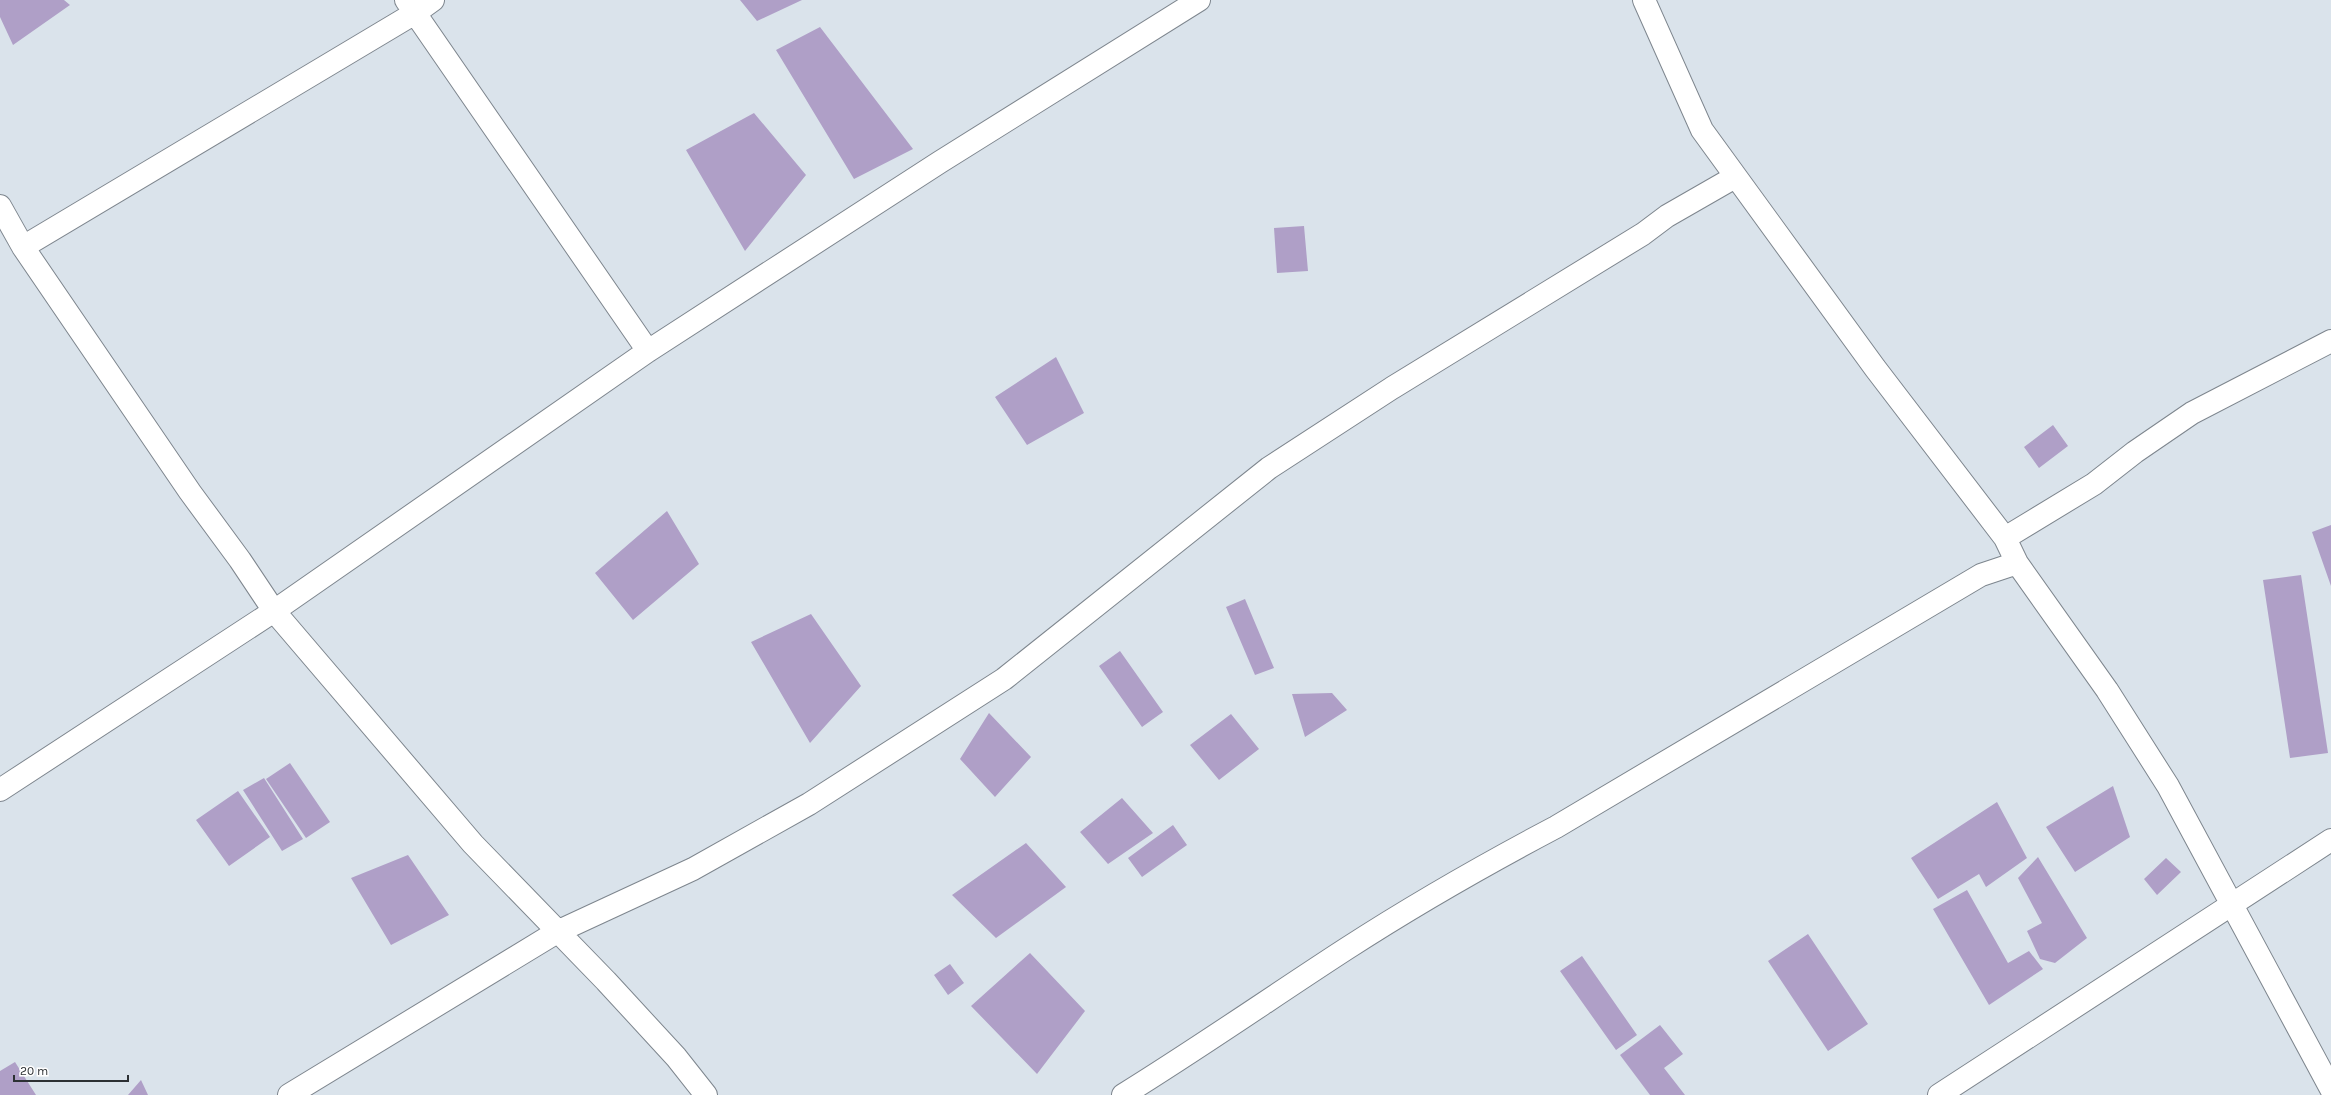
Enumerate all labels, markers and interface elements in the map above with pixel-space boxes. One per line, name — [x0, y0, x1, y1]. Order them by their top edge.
scale bar — [14, 1057, 128, 1083]
text: 20 m — [20, 1064, 48, 1078]

